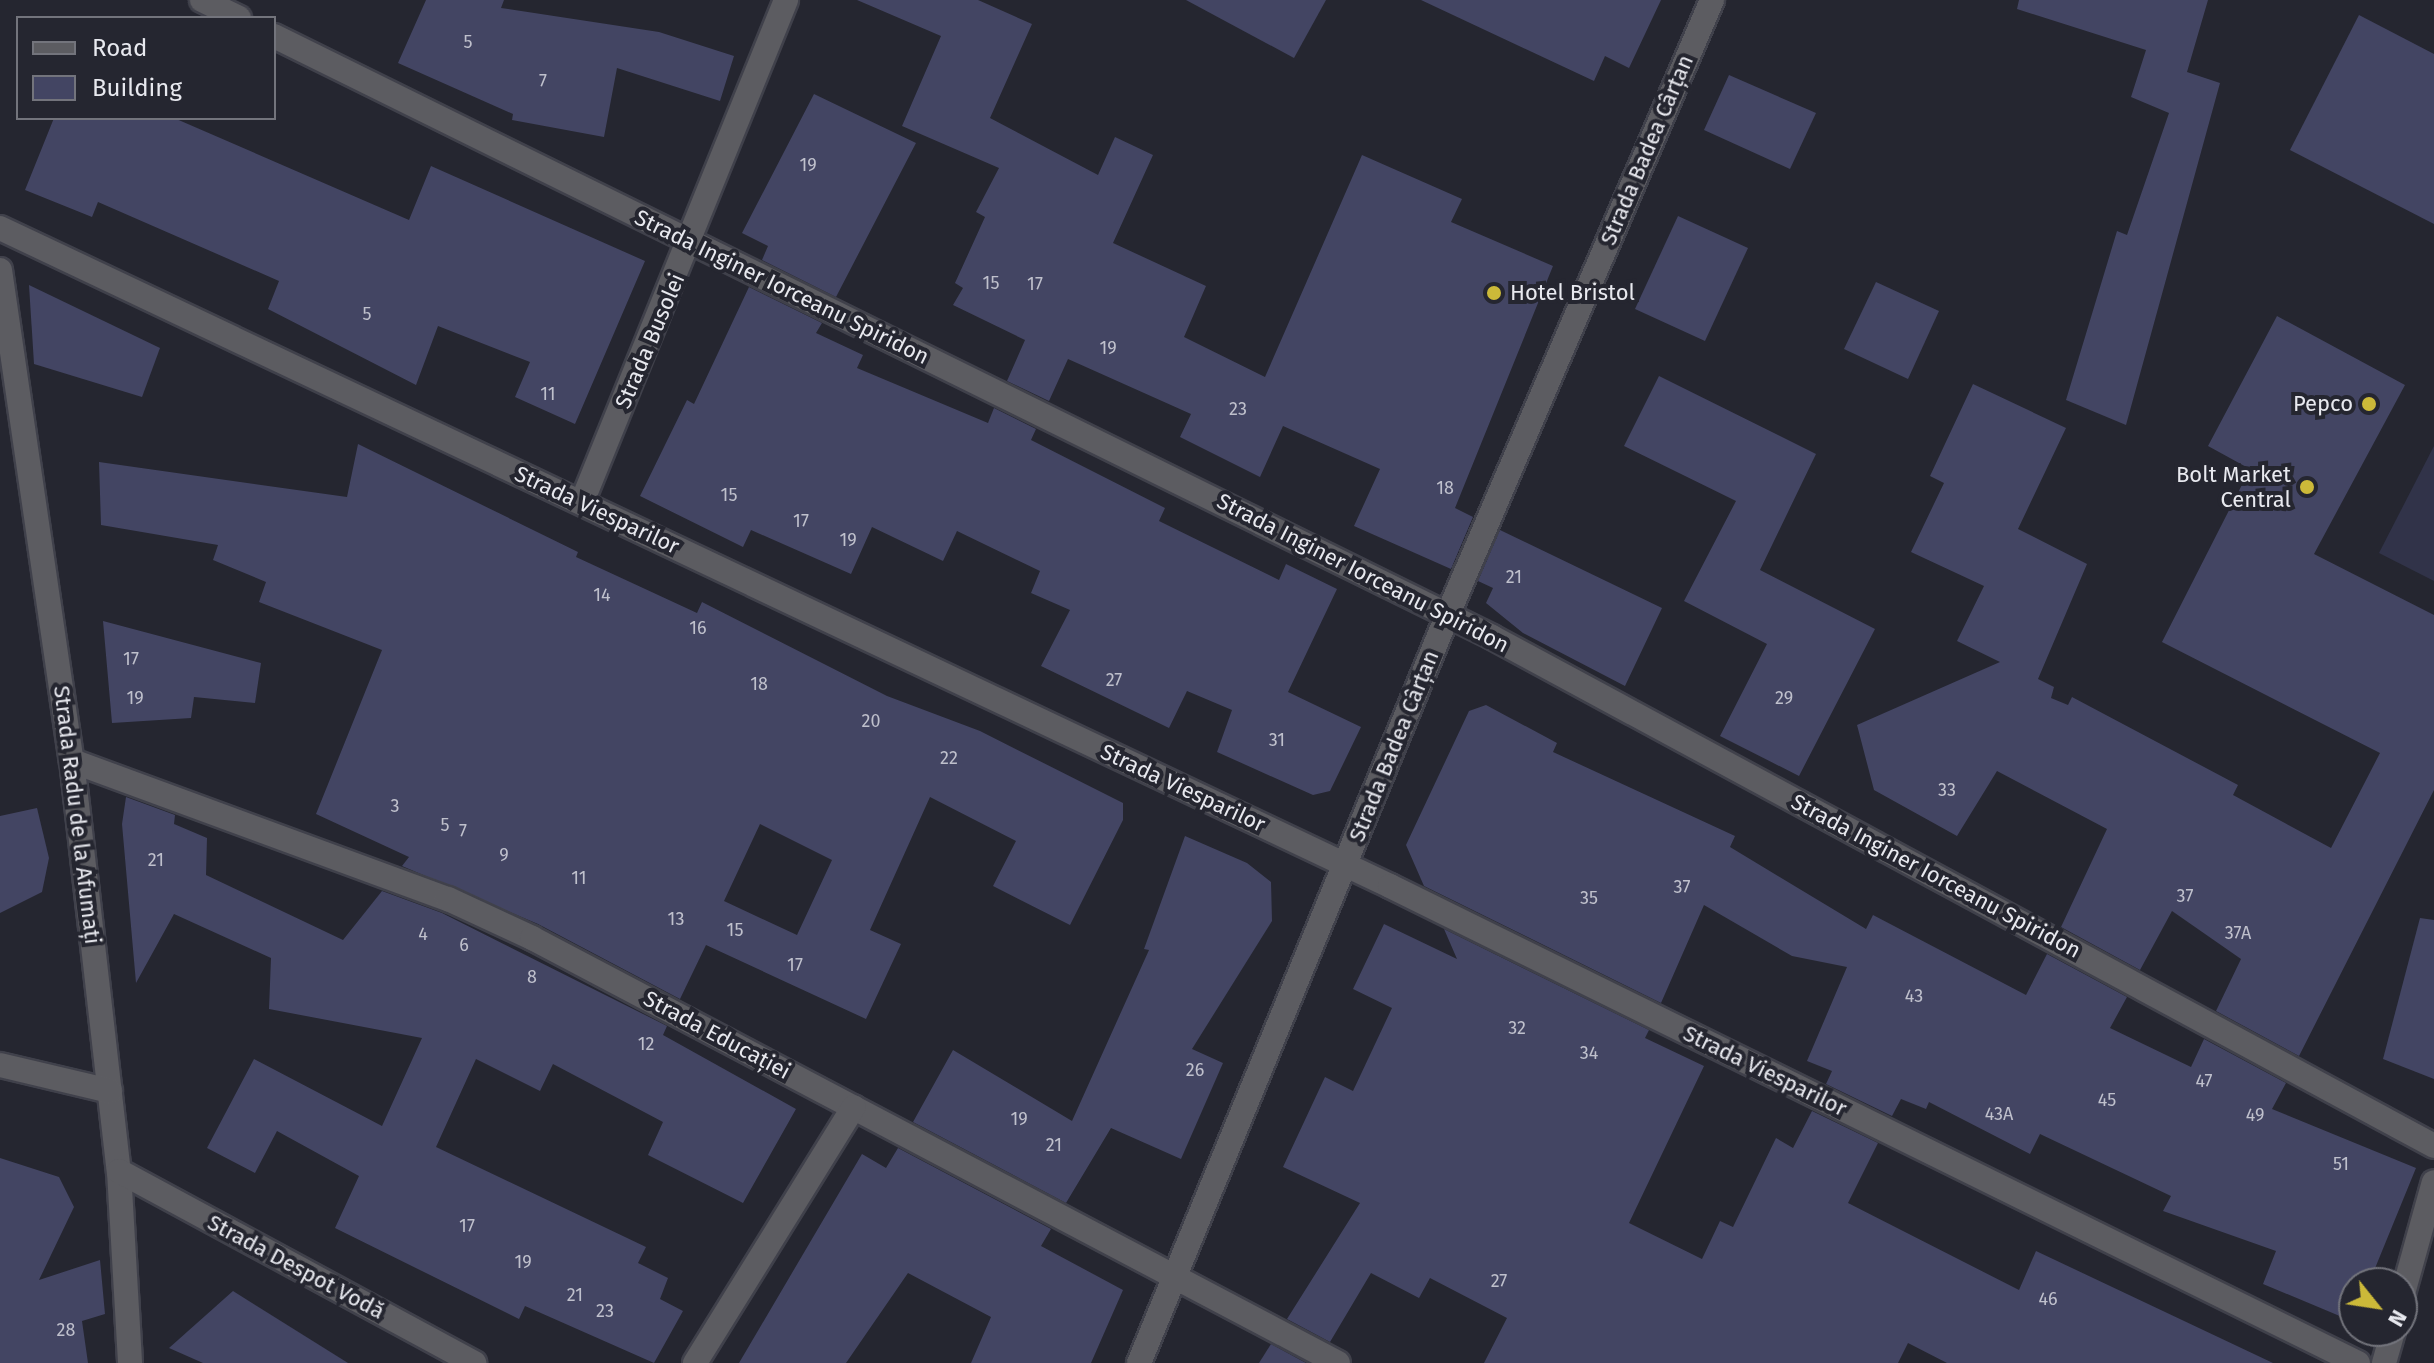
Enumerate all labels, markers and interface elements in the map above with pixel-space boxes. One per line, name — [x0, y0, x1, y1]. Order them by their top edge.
legend — [16, 16, 276, 120]
house number: 5 — [463, 31, 473, 53]
text: Road — [92, 34, 147, 62]
street label: Strada Badea Cârțan — [1595, 51, 1699, 249]
house number: 7 — [539, 70, 547, 92]
text: Building — [92, 74, 182, 102]
house number: 19 — [799, 154, 817, 176]
street label: Strada Inginer Iorceanu Spiridon — [631, 204, 933, 370]
street label: Strada Busolei — [610, 269, 690, 413]
house number: 15 — [983, 272, 999, 294]
house number: 17 — [1027, 273, 1043, 295]
place label: Hotel Bristol — [1510, 280, 1635, 306]
marker: Hotel Bristol — [1485, 284, 1503, 302]
house number: 5 — [362, 303, 372, 325]
house number: 19 — [1099, 337, 1117, 359]
house number: 11 — [540, 383, 556, 405]
place label: Pepco — [2293, 391, 2353, 417]
marker: Pepco — [2360, 395, 2378, 413]
house number: 23 — [1229, 398, 1247, 420]
street label: Strada Viesparilor — [511, 460, 683, 560]
place label: Bolt Market Central — [2176, 461, 2291, 512]
house number: 18 — [1436, 477, 1454, 499]
marker: Bolt Market Central — [2298, 478, 2316, 496]
house number: 15 — [721, 484, 737, 506]
street label: Strada Inginer Iorceanu Spiridon — [1213, 488, 1513, 658]
house number: 17 — [793, 510, 809, 532]
house number: 19 — [839, 529, 857, 551]
house number: 21 — [1506, 566, 1522, 588]
house number: 14 — [593, 584, 611, 606]
house number: 16 — [689, 617, 707, 639]
street label: Strada Badea Cârțan — [1344, 647, 1444, 845]
house number: 17 — [123, 648, 139, 670]
house number: 27 — [1106, 669, 1122, 691]
house number: 18 — [750, 673, 768, 695]
street label: Strada Radu de la Afumați — [48, 684, 106, 946]
house number: 19 — [126, 687, 144, 709]
house number: 29 — [1775, 687, 1793, 709]
house number: 20 — [862, 710, 880, 732]
house number: 31 — [1269, 729, 1285, 751]
street label: Strada Viesparilor — [1097, 738, 1269, 838]
house number: 22 — [940, 747, 958, 769]
house number: 33 — [1938, 779, 1956, 801]
street label: Strada Inginer Iorceanu Spiridon — [1787, 788, 2085, 964]
house number: 3 — [391, 795, 399, 817]
house number: 5 — [440, 814, 450, 836]
house number: 7 — [459, 820, 467, 842]
house number: 9 — [499, 844, 509, 866]
house number: 21 — [148, 849, 164, 871]
house number: 11 — [571, 867, 587, 889]
house number: 37 — [1674, 876, 1690, 898]
house number: 37 — [2177, 885, 2193, 907]
house number: 35 — [1580, 887, 1598, 909]
house number: 13 — [668, 908, 684, 930]
house number: 15 — [727, 919, 743, 941]
house number: 37A — [2225, 922, 2251, 944]
house number: 4 — [418, 923, 428, 945]
house number: 6 — [459, 934, 469, 956]
house number: 17 — [787, 954, 803, 976]
house number: 8 — [527, 966, 537, 988]
street label: Strada Educației — [639, 985, 795, 1085]
house number: 43 — [1905, 985, 1923, 1007]
house number: 32 — [1508, 1017, 1526, 1039]
street label: Strada Viesparilor — [1679, 1020, 1851, 1122]
house number: 12 — [638, 1033, 654, 1055]
house number: 34 — [1580, 1042, 1598, 1064]
house number: 26 — [1186, 1059, 1204, 1081]
house number: 47 — [2195, 1070, 2213, 1092]
house number: 45 — [2098, 1089, 2116, 1111]
house number: 43A — [1985, 1103, 2013, 1125]
house number: 49 — [2246, 1104, 2264, 1126]
house number: 19 — [1010, 1108, 1028, 1130]
house number: 21 — [1046, 1134, 1062, 1156]
house number: 51 — [2333, 1153, 2349, 1175]
street label: Strada Despot Vodă — [203, 1209, 389, 1325]
house number: 17 — [459, 1215, 475, 1237]
house number: 19 — [514, 1251, 532, 1273]
north arrow — [2338, 1267, 2418, 1347]
house number: 27 — [1491, 1270, 1507, 1292]
house number: 21 — [567, 1284, 583, 1306]
house number: 46 — [2038, 1288, 2058, 1310]
house number: 23 — [596, 1300, 614, 1322]
text: N — [2382, 1305, 2413, 1331]
house number: 28 — [57, 1319, 75, 1341]

